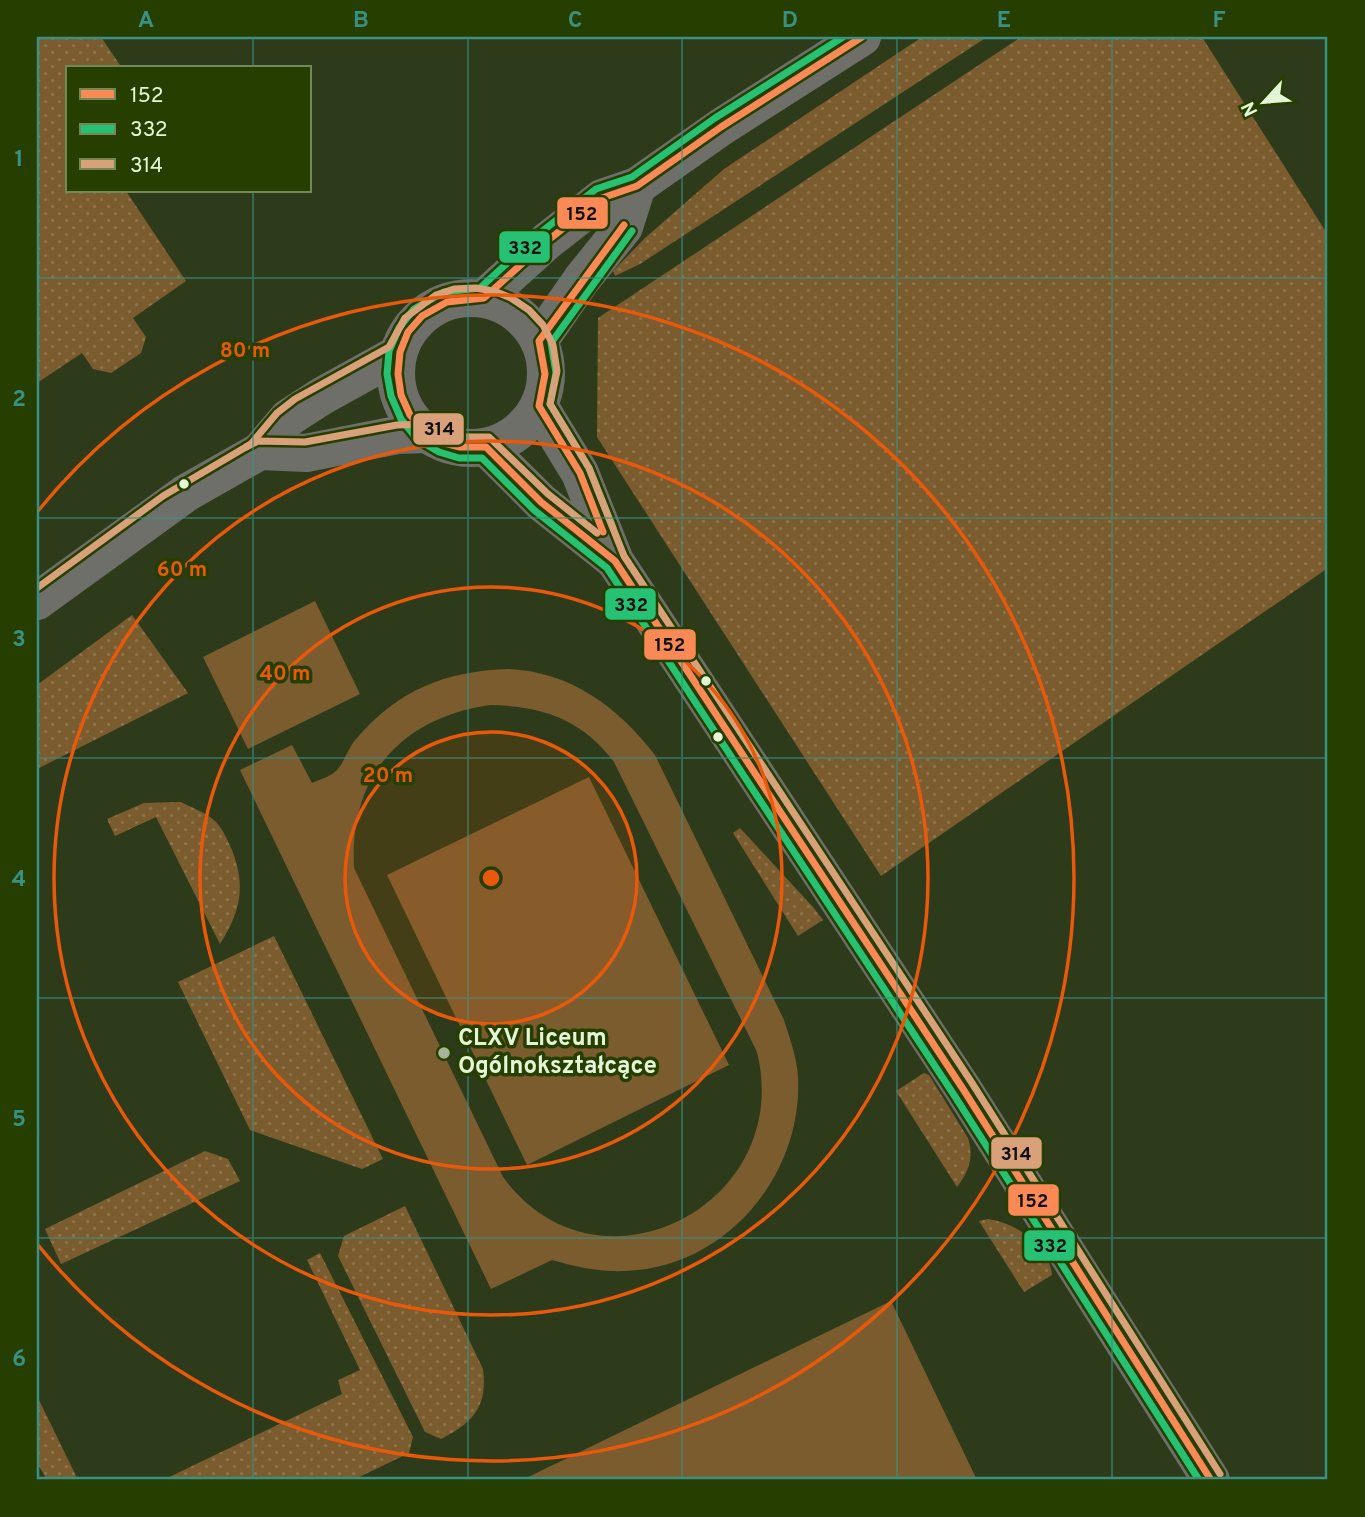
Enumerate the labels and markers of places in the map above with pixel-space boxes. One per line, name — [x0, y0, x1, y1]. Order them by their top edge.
unlabelled marker — [177, 477, 191, 491]
unlabelled marker — [699, 674, 713, 688]
unlabelled marker — [711, 730, 725, 744]
centre of rings — [479, 866, 503, 890]
place label: CLXV Liceum Ogólnokształcące — [458, 1024, 657, 1082]
marker: CLXV Liceum Ogólnokształcące — [436, 1045, 452, 1061]

